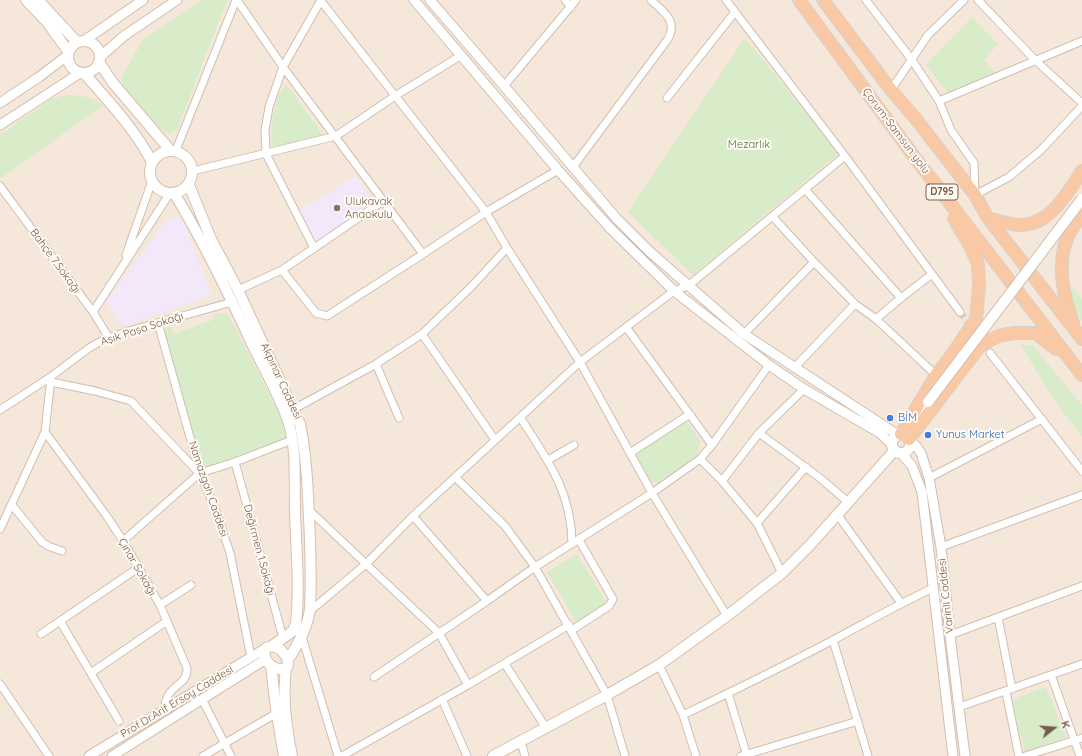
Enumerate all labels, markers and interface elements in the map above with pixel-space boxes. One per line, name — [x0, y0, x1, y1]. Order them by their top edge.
street label: Çorum-Samsun yolu — [859, 86, 933, 176]
park label: Mezarlık — [728, 138, 770, 152]
road number: D795 — [926, 184, 958, 200]
place label: Ulukavak Anaokulu — [345, 195, 393, 221]
marker: Ulukavak Anaokulu — [332, 203, 342, 213]
street label: Bahçe 7.Sokağı — [27, 226, 83, 296]
street label: Aşık Paşa Sokağı — [99, 309, 185, 349]
street label: Akpınar Caddesi — [257, 341, 305, 421]
place label: BİM — [898, 411, 917, 425]
marker: BİM — [885, 413, 895, 423]
place label: Yunus Market — [936, 428, 1005, 442]
marker: Yunus Market — [923, 430, 933, 440]
street label: Namazgah Caddesi — [185, 439, 231, 539]
street label: Değirmen 1.Sokağı — [240, 503, 278, 597]
street label: Çınar Sokağı — [115, 536, 159, 598]
street label: Varinli Caddesi — [935, 558, 957, 634]
street label: Prof.Dr.Arif Ersoy Caddesi — [118, 663, 236, 741]
north arrow — [1034, 708, 1074, 748]
text: K — [1058, 719, 1073, 730]

